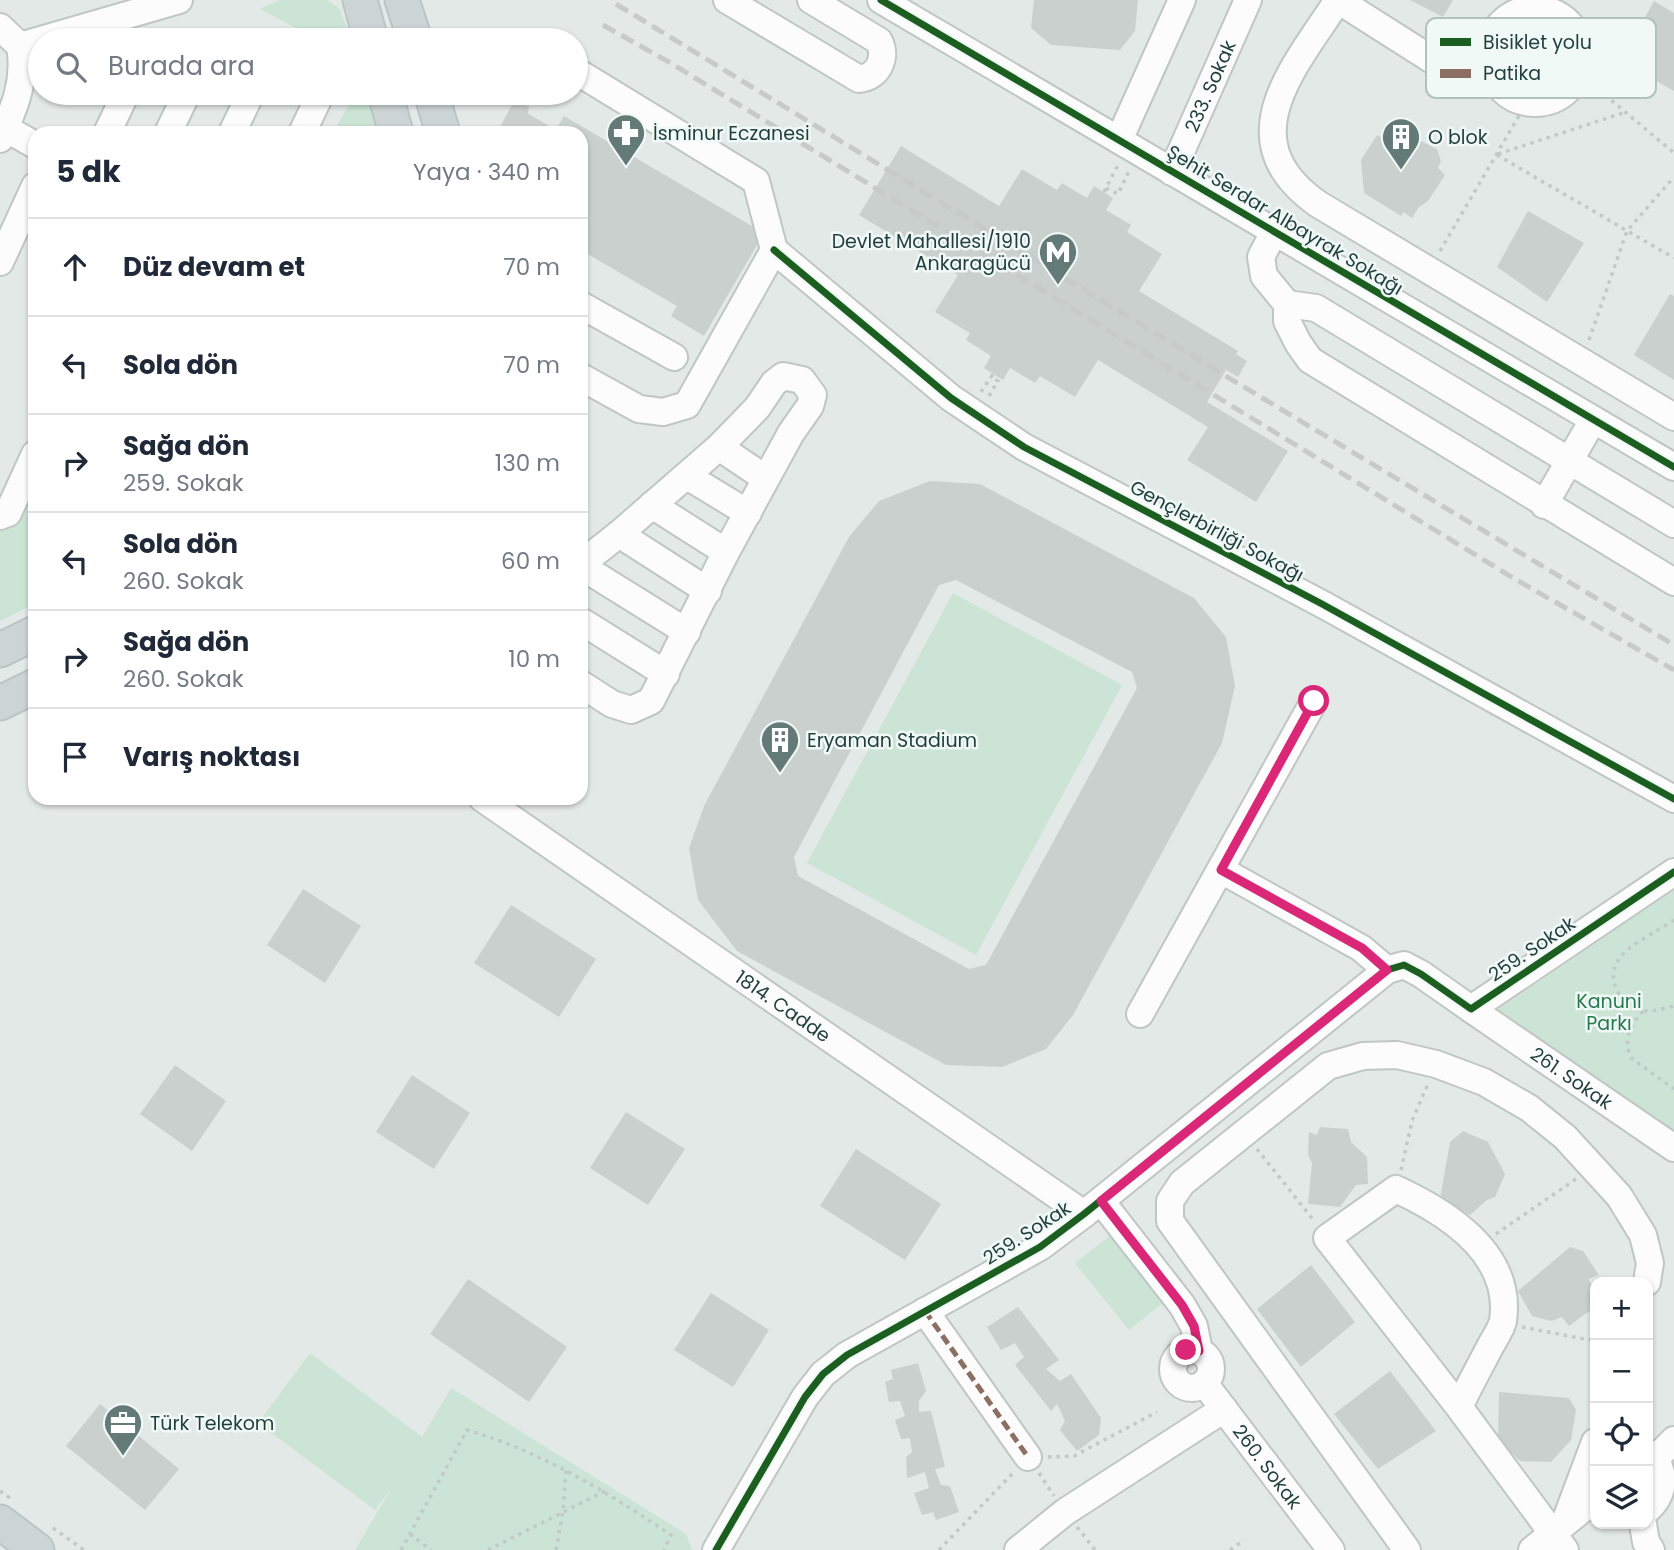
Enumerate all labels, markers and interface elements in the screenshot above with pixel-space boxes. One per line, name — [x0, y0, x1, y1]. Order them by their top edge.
legend — [1426, 18, 1656, 98]
search box — [28, 28, 588, 105]
text: Bisiklet yolu — [1483, 29, 1592, 56]
street label: 233. Sokak — [1178, 35, 1242, 136]
icon: search — [52, 48, 90, 86]
text: Burada ara — [108, 48, 255, 84]
text: Patika — [1483, 60, 1541, 87]
pharmacy icon: İsminur Eczanesi — [605, 112, 647, 167]
building icon: O blok — [1380, 116, 1422, 171]
place label: İsminur Eczanesi — [653, 120, 810, 147]
place label: O blok — [1428, 124, 1488, 151]
street label: Şehit Serdar Albayrak Sokağı — [1162, 138, 1408, 302]
text: 5 dk — [56, 150, 121, 193]
text: Yaya · 340 m — [413, 156, 560, 188]
place label: Devlet Mahallesi/1910 Ankaragücü — [832, 228, 1031, 277]
metro station icon: Devlet Mahallesi/1910 Ankaragücü — [1037, 231, 1079, 286]
icon: ahead — [56, 248, 94, 286]
text: Düz devam et — [123, 249, 305, 285]
text: 70 m — [503, 251, 560, 283]
icon: left — [56, 346, 94, 384]
text: Sola dön — [123, 347, 238, 383]
text: 70 m — [503, 349, 560, 381]
text: Sağa dön — [123, 428, 249, 464]
icon: right — [56, 444, 94, 482]
text: 130 m — [495, 447, 560, 479]
text: 259. Sokak — [123, 467, 244, 499]
street label: Gençlerbirliği Sokağı — [1125, 474, 1309, 588]
text: Sola dön — [123, 526, 238, 562]
icon: left — [56, 542, 94, 580]
text: 60 m — [501, 545, 560, 577]
text: 260. Sokak — [123, 565, 244, 597]
text: Sağa dön — [123, 624, 249, 660]
icon: right — [56, 640, 94, 678]
text: 10 m — [508, 643, 560, 675]
text: 260. Sokak — [123, 663, 244, 695]
route start — [1298, 685, 1329, 716]
building icon: Eryaman Stadium — [759, 719, 801, 774]
place label: Eryaman Stadium — [807, 727, 977, 754]
icon: arrive — [56, 738, 94, 776]
text: Varış noktası — [123, 739, 300, 775]
street label: 259. Sokak — [1483, 910, 1581, 988]
street label: 1814. Cadde — [730, 964, 836, 1049]
park label: Kanuni Parkı — [1576, 988, 1642, 1037]
street label: 261. Sokak — [1525, 1040, 1618, 1116]
street label: 259. Sokak — [978, 1194, 1076, 1271]
map controls — [1590, 1277, 1653, 1529]
button: + — [1590, 1277, 1653, 1340]
route end — [1170, 1334, 1201, 1365]
button: − — [1590, 1340, 1653, 1403]
office icon: Türk Telekom — [102, 1402, 144, 1457]
button: locate — [1590, 1403, 1653, 1466]
place label: Türk Telekom — [150, 1410, 274, 1437]
street label: 260. Sokak — [1227, 1419, 1309, 1515]
button: layers — [1590, 1466, 1653, 1529]

